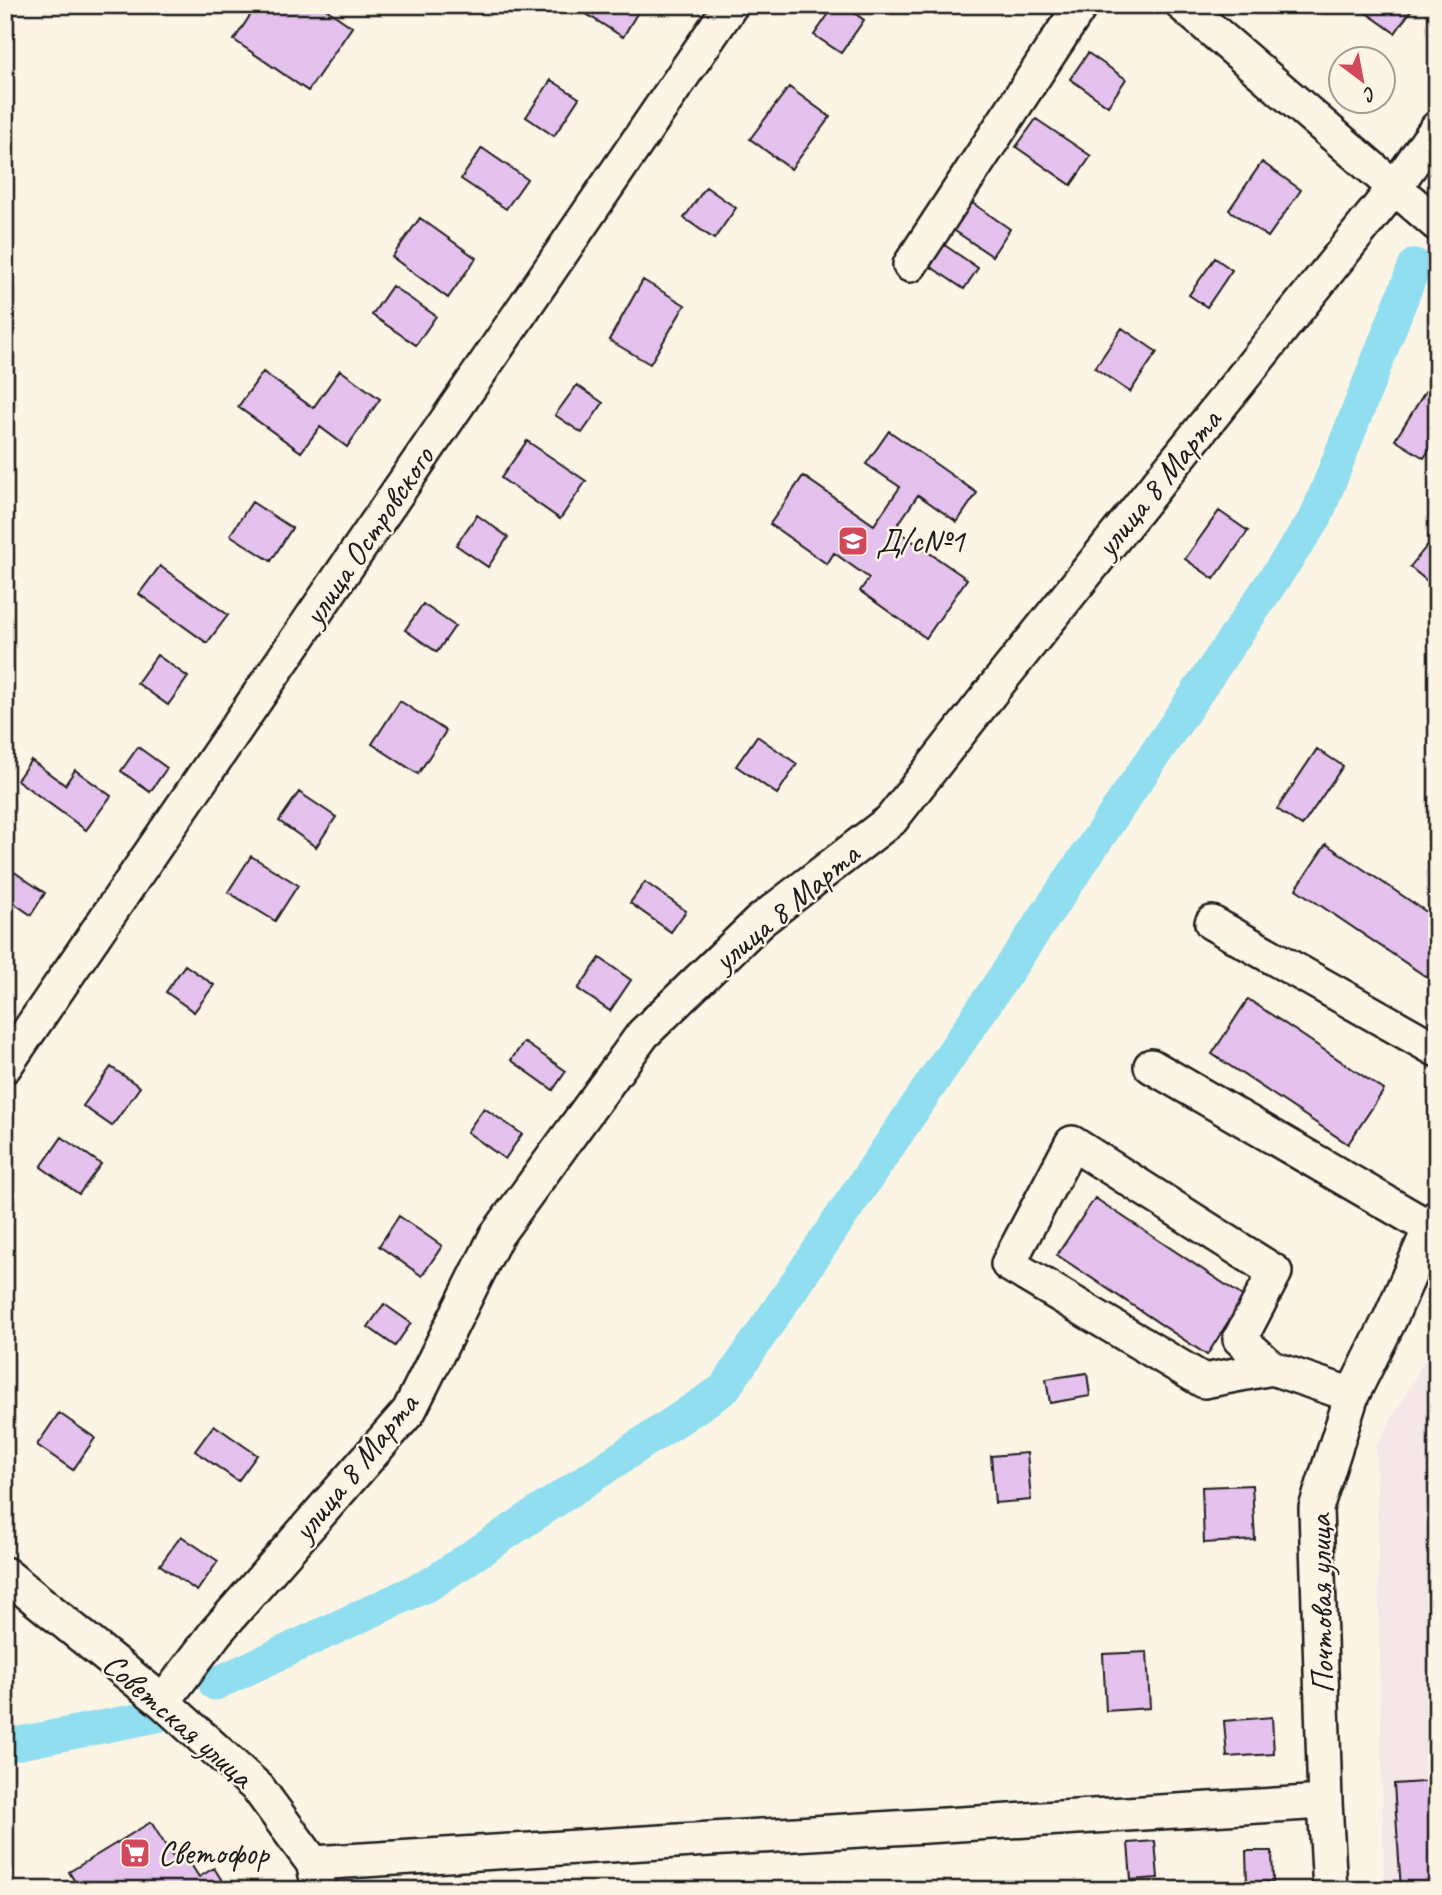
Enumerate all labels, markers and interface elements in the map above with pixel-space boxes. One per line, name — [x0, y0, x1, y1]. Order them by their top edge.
north arrow — [1326, 46, 1396, 116]
text: С — [1358, 81, 1381, 108]
street label: улица 8 Марта — [1084, 399, 1232, 567]
street label: улица Островского — [292, 437, 444, 635]
place label: Д/с№1 — [876, 520, 967, 562]
school or university icon: Д/с№1 — [836, 524, 870, 558]
street label: улица 8 Марта — [703, 832, 869, 982]
street label: улица 8 Марта — [281, 1383, 429, 1551]
street label: Почтовая улица — [1298, 1511, 1344, 1694]
street label: Советская улица — [94, 1643, 264, 1799]
place label: Светофор — [158, 1832, 270, 1874]
supermarket icon: Светофор — [118, 1836, 152, 1870]

